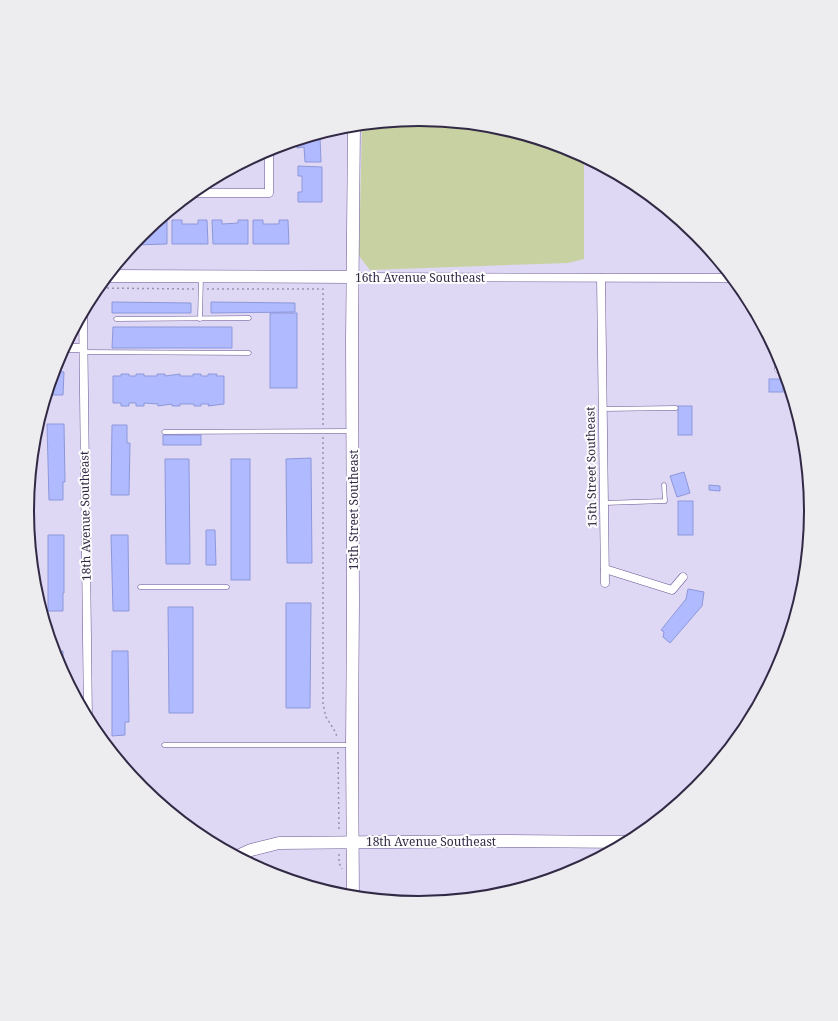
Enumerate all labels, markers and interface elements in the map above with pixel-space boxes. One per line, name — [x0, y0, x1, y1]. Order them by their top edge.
street label: 16th Avenue Southeast — [355, 269, 485, 286]
street label: 15th Street Southeast — [581, 407, 601, 527]
street label: 13th Street Southeast — [345, 450, 362, 570]
street label: 18th Avenue Southeast — [75, 451, 95, 581]
street label: 18th Avenue Southeast — [366, 833, 496, 850]

